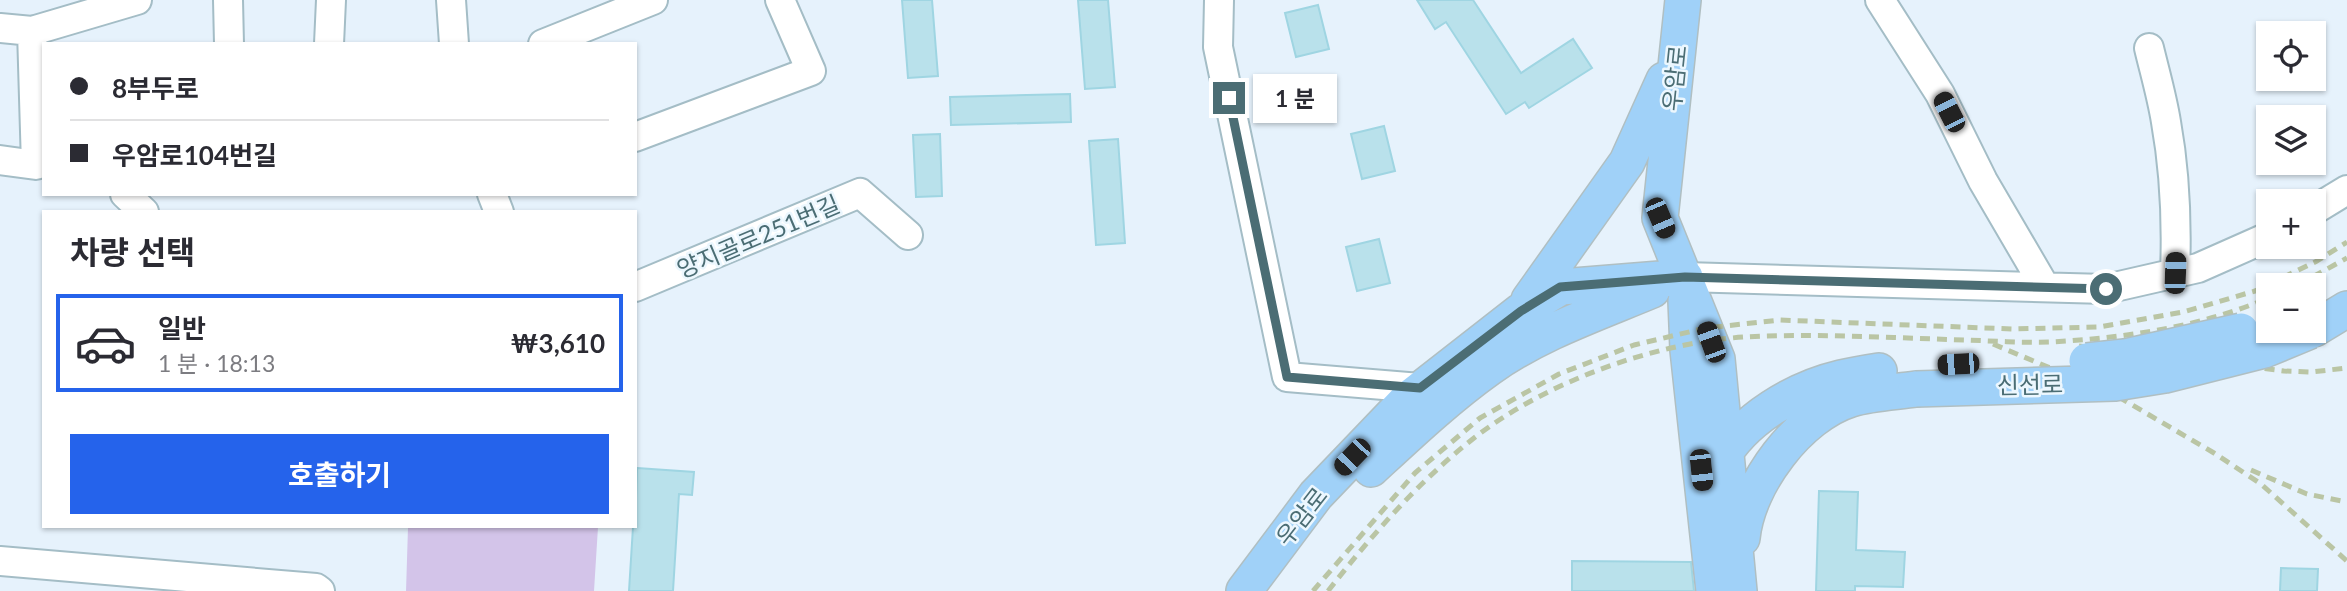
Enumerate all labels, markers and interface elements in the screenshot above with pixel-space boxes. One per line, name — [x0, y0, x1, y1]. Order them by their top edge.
map controls — [2256, 21, 2326, 343]
button: locate — [2256, 21, 2326, 91]
street label: 우암로 — [1656, 44, 1692, 112]
text: 8부두로 — [112, 72, 199, 104]
callout: 1 분 — [1254, 74, 1338, 122]
route end — [1213, 82, 1245, 114]
text: 1 분 — [1275, 84, 1315, 112]
car — [1931, 89, 1968, 135]
button: layers — [2256, 105, 2326, 175]
text: 우암로104번길 — [112, 139, 277, 171]
street label: 양지골로251번길 — [672, 189, 844, 283]
button: + — [2256, 189, 2326, 259]
car — [1643, 195, 1678, 241]
text: 차량 선택 — [70, 232, 196, 271]
car — [2164, 252, 2187, 294]
route start — [2090, 273, 2122, 305]
button: − — [2256, 273, 2326, 343]
icon: car — [74, 312, 137, 375]
text: 일반 — [158, 312, 206, 344]
car — [1694, 319, 1729, 365]
text: ₩3,610 — [511, 327, 605, 359]
text: 1 분 · 18:13 — [158, 349, 275, 377]
car — [1937, 352, 1980, 376]
street label: 신선로 — [1997, 369, 2063, 399]
button: 호출하기 — [70, 434, 609, 514]
car — [1330, 435, 1375, 479]
car — [1689, 448, 1714, 492]
street label: 우암로 — [1269, 481, 1333, 551]

